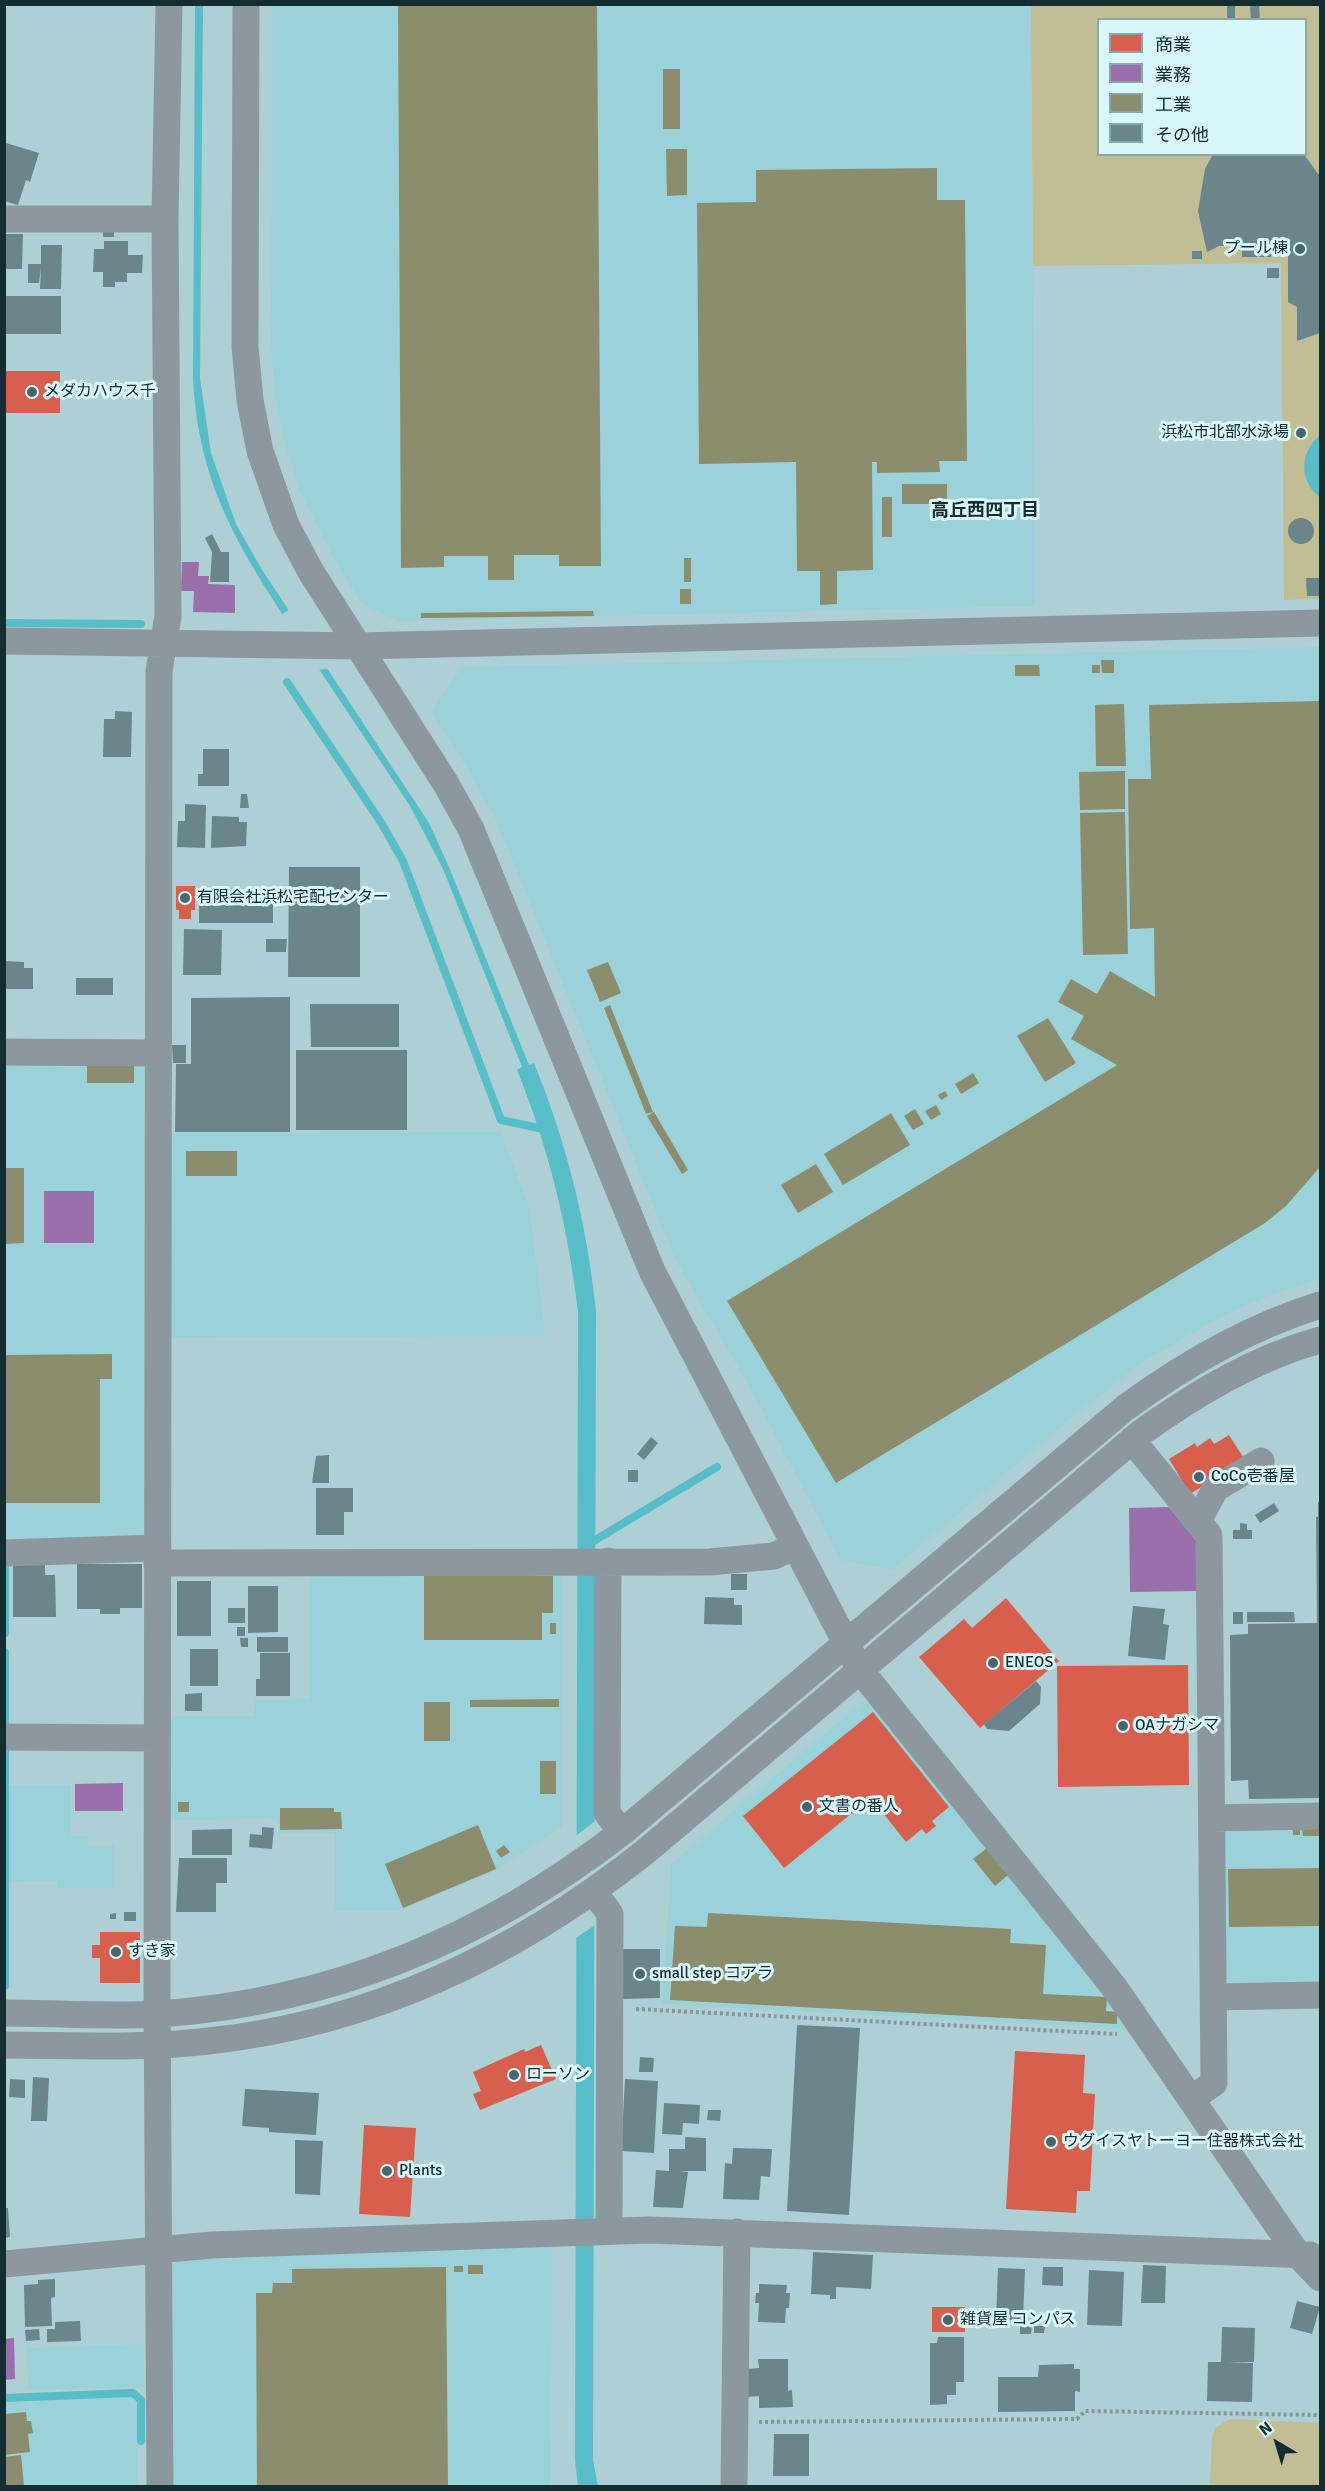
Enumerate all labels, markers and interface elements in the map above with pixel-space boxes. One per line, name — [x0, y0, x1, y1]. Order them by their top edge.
legend — [1097, 18, 1307, 156]
text: 商業 — [1155, 34, 1191, 56]
text: 業務 — [1155, 64, 1191, 86]
text: 工業 — [1155, 94, 1191, 116]
text: その他 — [1155, 124, 1209, 146]
place label: プール棟 — [1224, 239, 1288, 259]
marker: プール棟 — [1293, 242, 1307, 256]
place label: メダカハウス千 — [44, 382, 156, 402]
marker: メダカハウス千 — [25, 385, 39, 399]
place label: 浜松市北部水泳場 — [1161, 423, 1289, 443]
marker: 浜松市北部水泳場 — [1294, 426, 1308, 440]
district label: 高丘西四丁目 — [931, 500, 1039, 522]
place label: 有限会社浜松宅配センター — [197, 888, 389, 908]
marker: 有限会社浜松宅配センター — [178, 891, 192, 905]
place label: CoCo壱番屋 — [1211, 1467, 1295, 1487]
marker: CoCo壱番屋 — [1192, 1470, 1206, 1484]
place label: ENEOS — [1005, 1653, 1053, 1673]
marker: ENEOS — [986, 1656, 1000, 1670]
place label: OAナガシマ — [1135, 1716, 1219, 1736]
marker: OAナガシマ — [1116, 1719, 1130, 1733]
place label: 文書の番人 — [819, 1797, 899, 1817]
marker: 文書の番人 — [800, 1800, 814, 1814]
place label: すき家 — [128, 1942, 176, 1962]
marker: すき家 — [109, 1945, 123, 1959]
place label: small step コアラ — [652, 1964, 773, 1984]
marker: small step コアラ — [633, 1967, 647, 1981]
place label: ローソン — [526, 2065, 590, 2085]
marker: ローソン — [507, 2068, 521, 2082]
place label: ウグイスヤトーヨー住器株式会社 — [1063, 2132, 1303, 2152]
marker: ウグイスヤトーヨー住器株式会社 — [1044, 2135, 1058, 2149]
place label: Plants — [399, 2161, 442, 2181]
marker: Plants — [380, 2164, 394, 2178]
place label: 雑貨屋 コンパス — [960, 2310, 1076, 2330]
marker: 雑貨屋 コンパス — [941, 2313, 955, 2327]
north arrow — [1247, 2413, 1307, 2473]
text: N — [1255, 2418, 1276, 2440]

